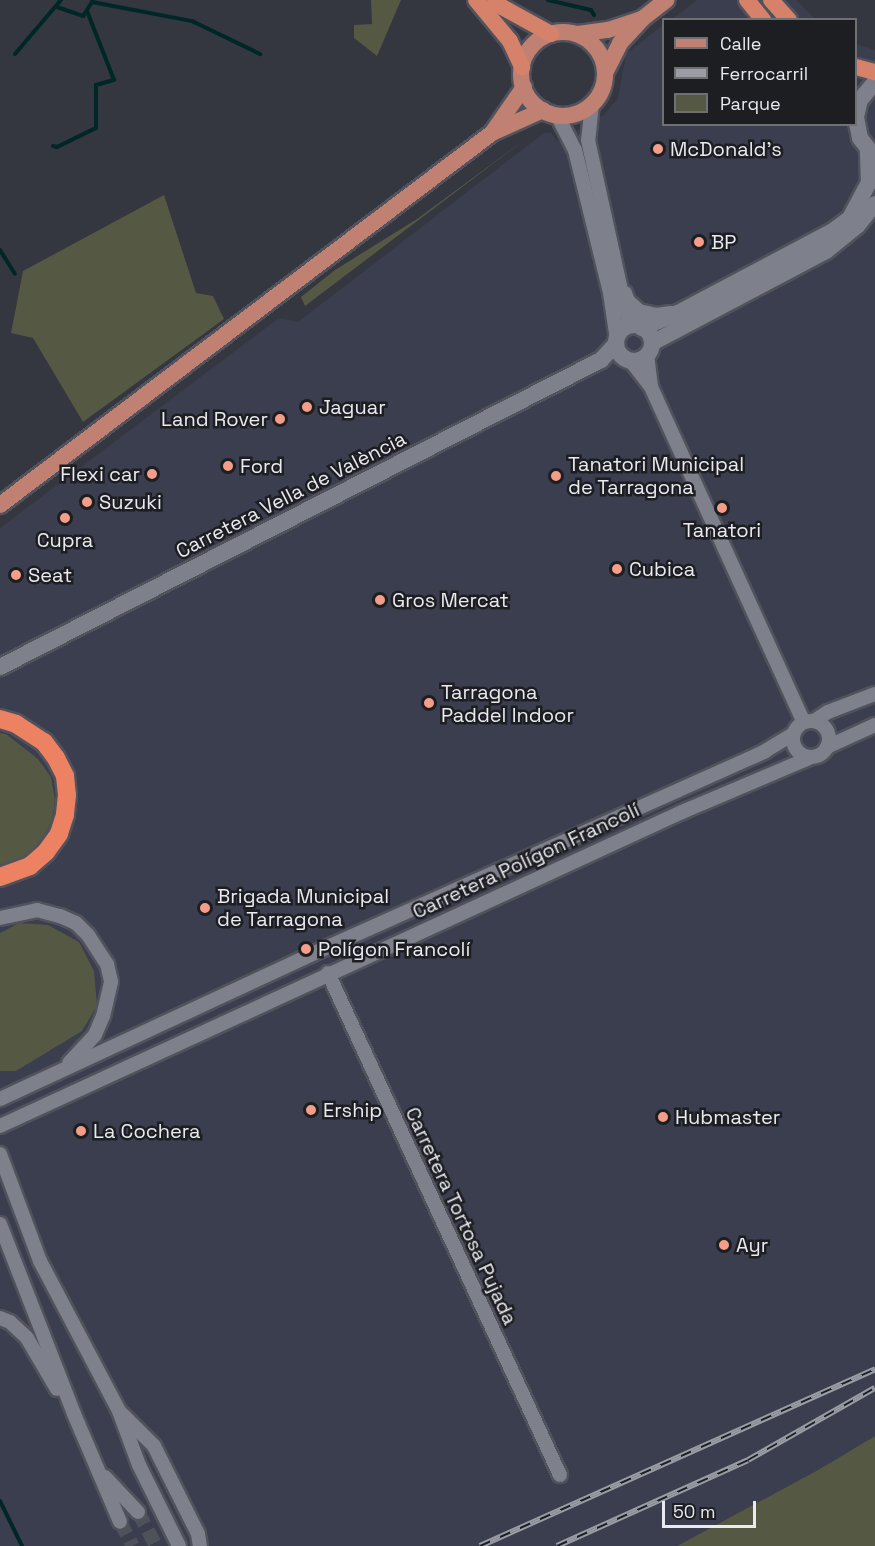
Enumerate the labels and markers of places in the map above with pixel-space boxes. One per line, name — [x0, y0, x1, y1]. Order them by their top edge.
place label: McDonald's — [670, 137, 782, 161]
marker: McDonald's — [651, 142, 665, 156]
place label: BP — [711, 230, 736, 254]
marker: BP — [692, 235, 706, 249]
place label: Jaguar — [319, 395, 386, 419]
marker: Jaguar — [300, 400, 314, 414]
place label: Land Rover — [161, 407, 268, 431]
marker: Land Rover — [273, 412, 287, 426]
place label: Tanatori Municipal de Tarragona — [568, 452, 744, 499]
place label: Ford — [240, 454, 283, 478]
marker: Ford — [221, 459, 235, 473]
place label: Flexi car — [60, 462, 140, 486]
marker: Flexi car — [145, 467, 159, 481]
marker: Tanatori Municipal de Tarragona — [549, 469, 563, 483]
place label: Suzuki — [99, 490, 162, 514]
marker: Suzuki — [80, 495, 94, 509]
marker: Tanatori — [715, 501, 729, 515]
marker: Cupra — [58, 511, 72, 525]
place label: Tanatori — [683, 518, 761, 542]
place label: Cupra — [37, 528, 93, 552]
place label: Cubica — [629, 557, 695, 581]
marker: Cubica — [610, 562, 624, 576]
place label: Seat — [28, 563, 72, 587]
marker: Seat — [9, 568, 23, 582]
place label: Gros Mercat — [392, 588, 509, 612]
marker: Gros Mercat — [373, 593, 387, 607]
place label: Tarragona Paddel Indoor — [441, 680, 574, 727]
marker: Tarragona Paddel Indoor — [422, 696, 436, 710]
place label: Brigada Municipal de Tarragona — [217, 885, 389, 932]
marker: Brigada Municipal de Tarragona — [198, 901, 212, 915]
place label: Polígon Francolí — [318, 937, 470, 961]
marker: Polígon Francolí — [299, 942, 313, 956]
place label: Ership — [323, 1098, 382, 1122]
marker: Ership — [304, 1103, 318, 1117]
place label: Hubmaster — [675, 1105, 780, 1129]
marker: Hubmaster — [656, 1110, 670, 1124]
place label: La Cochera — [93, 1119, 201, 1143]
marker: La Cochera — [74, 1124, 88, 1138]
place label: Ayr — [736, 1233, 768, 1257]
marker: Ayr — [717, 1238, 731, 1252]

